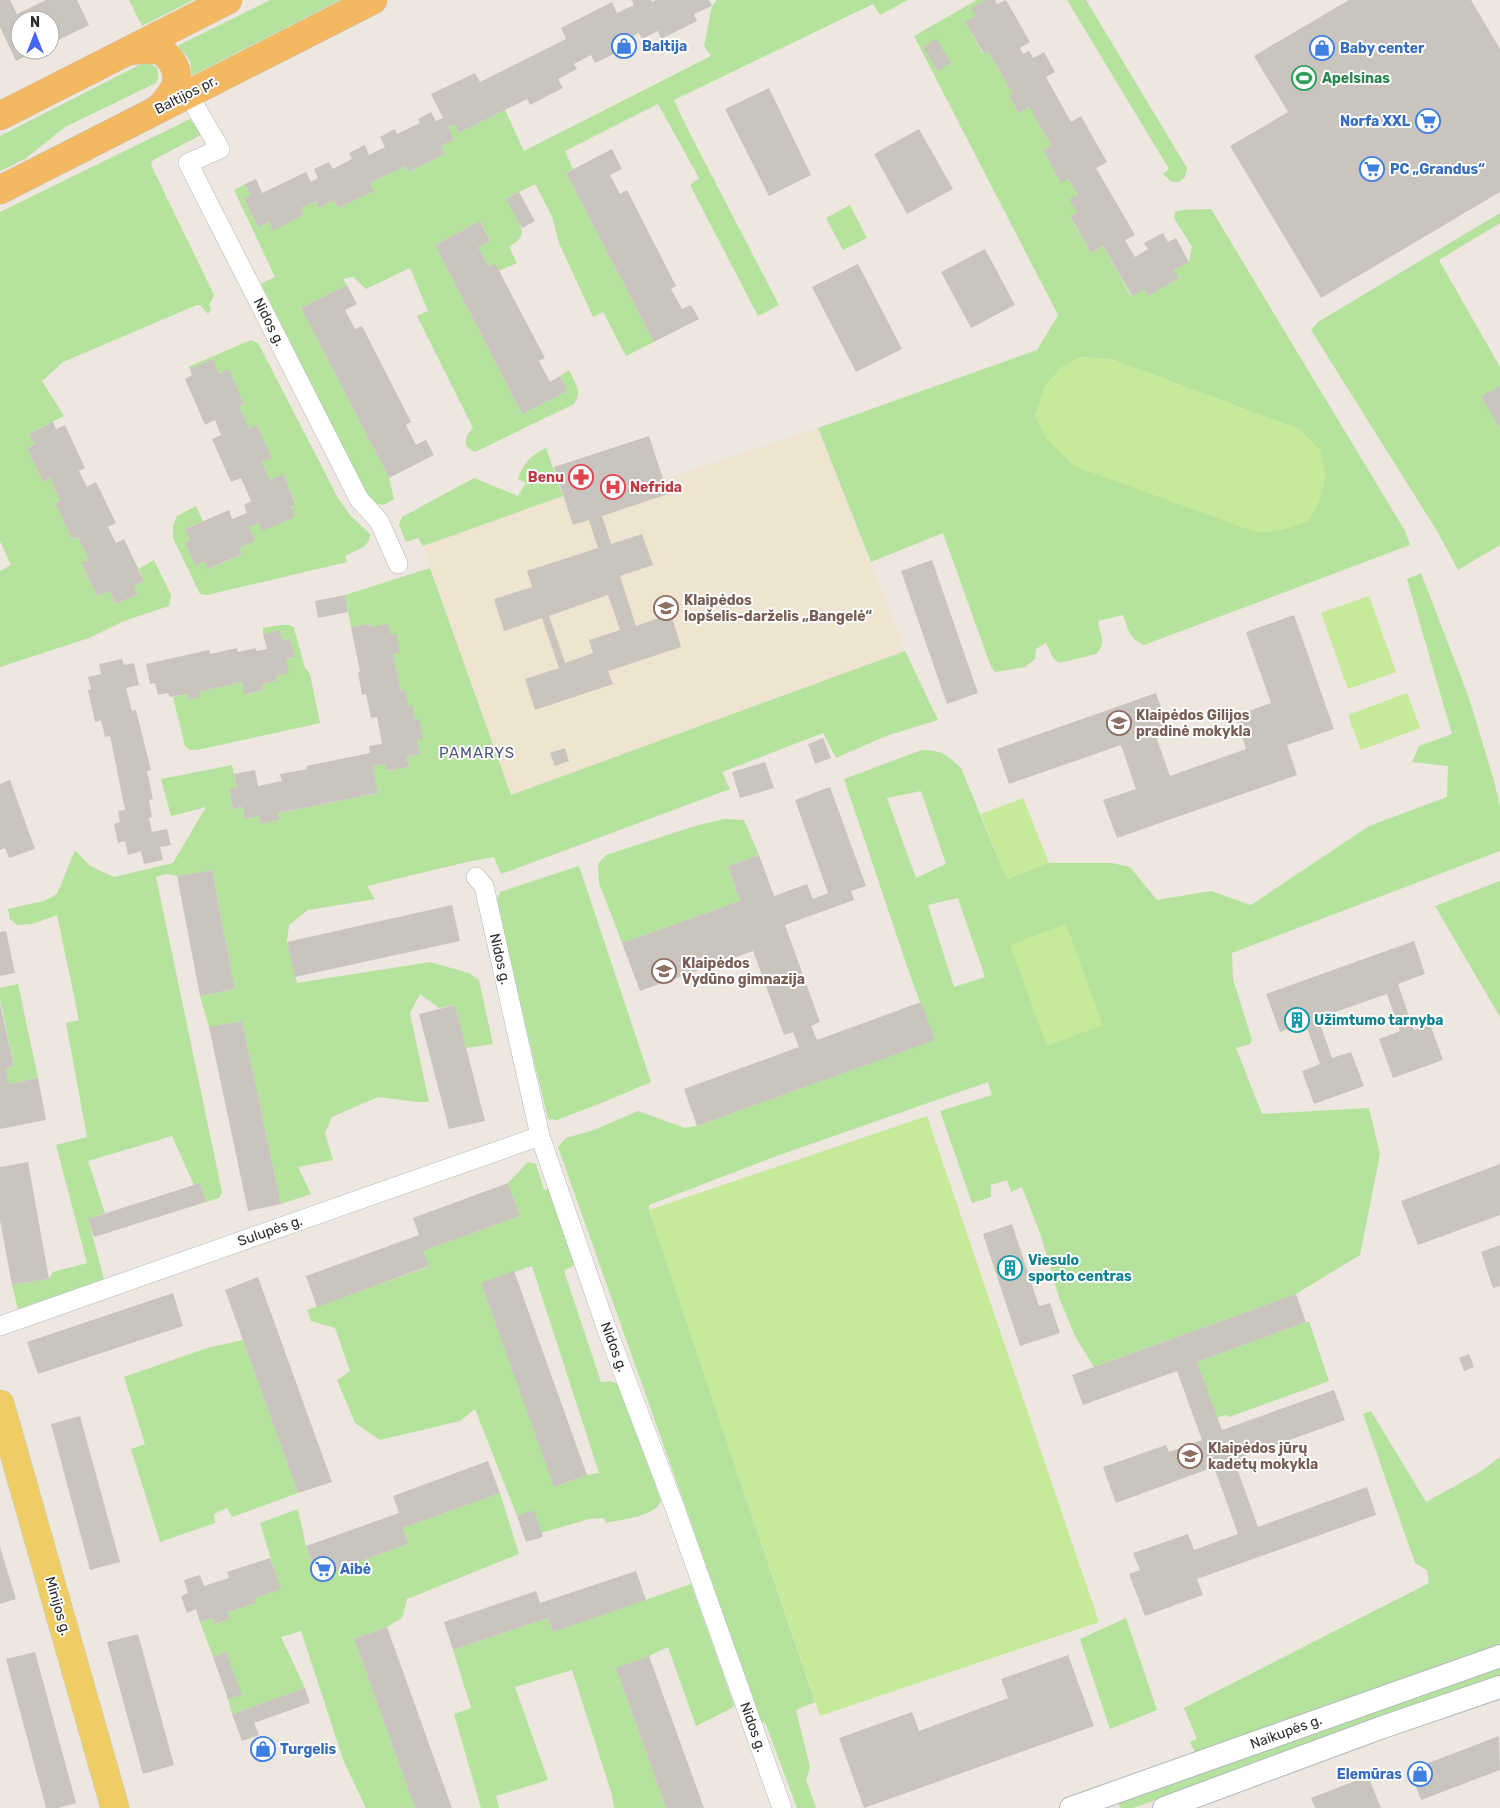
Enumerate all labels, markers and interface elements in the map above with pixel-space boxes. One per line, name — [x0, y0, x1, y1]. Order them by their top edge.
north arrow — [10, 10, 60, 60]
text: N — [30, 14, 40, 31]
shop icon: Baltija — [611, 33, 637, 59]
shop icon: Baby center — [1309, 35, 1335, 61]
place label: Baltija — [642, 38, 687, 55]
place label: Baby center — [1340, 40, 1425, 57]
sports icon: Apelsinas — [1291, 65, 1317, 91]
place label: Apelsinas — [1322, 70, 1390, 87]
street label: Baltijos pr. — [152, 72, 220, 118]
supermarket icon: Norfa XXL — [1415, 108, 1441, 134]
place label: Norfa XXL — [1340, 113, 1411, 130]
supermarket icon: PC „Grandus“ — [1359, 156, 1385, 182]
place label: PC „Grandus“ — [1390, 161, 1485, 178]
street label: Nidos g. — [250, 295, 288, 349]
pharmacy icon: Benu — [568, 464, 594, 490]
place label: Benu — [528, 469, 564, 486]
hospital icon: Nefrida — [600, 474, 626, 500]
place label: Nefrida — [630, 479, 682, 496]
place label: Klaipėdos lopšelis-darželis „Bangelė“ — [684, 592, 872, 625]
school or university icon: Klaipėdos lopšelis-darželis „Bangelė“ — [653, 595, 679, 621]
place label: Klaipėdos Gilijos pradinė mokykla — [1136, 707, 1251, 740]
school or university icon: Klaipėdos Gilijos pradinė mokykla — [1106, 710, 1132, 736]
district label: PAMARYS — [439, 744, 515, 762]
street label: Nidos g. — [486, 932, 514, 986]
place label: Klaipėdos Vydūno gimnazija — [682, 955, 805, 988]
school or university icon: Klaipėdos Vydūno gimnazija — [651, 958, 677, 984]
building icon: Užimtumo tarnyba — [1284, 1007, 1310, 1033]
place label: Užimtumo tarnyba — [1314, 1012, 1444, 1029]
street label: Sulupės g. — [235, 1212, 305, 1250]
place label: Viesulo sporto centras — [1028, 1252, 1132, 1285]
building icon: Viesulo sporto centras — [997, 1255, 1023, 1281]
street label: Nidos g. — [597, 1320, 631, 1374]
place label: Klaipėdos jūrų kadetų mokykla — [1208, 1440, 1318, 1473]
school or university icon: Klaipėdos jūrų kadetų mokykla — [1177, 1443, 1203, 1469]
supermarket icon: Aibė — [310, 1556, 336, 1582]
place label: Aibė — [340, 1561, 371, 1578]
street label: Minijos g. — [41, 1575, 75, 1637]
street label: Nidos g. — [736, 1700, 770, 1754]
street label: Naikupės g. — [1248, 1711, 1324, 1753]
shop icon: Turgelis — [250, 1736, 276, 1762]
place label: Turgelis — [280, 1741, 337, 1758]
shop icon: Elemūras — [1407, 1761, 1433, 1787]
place label: Elemūras — [1337, 1766, 1402, 1783]

